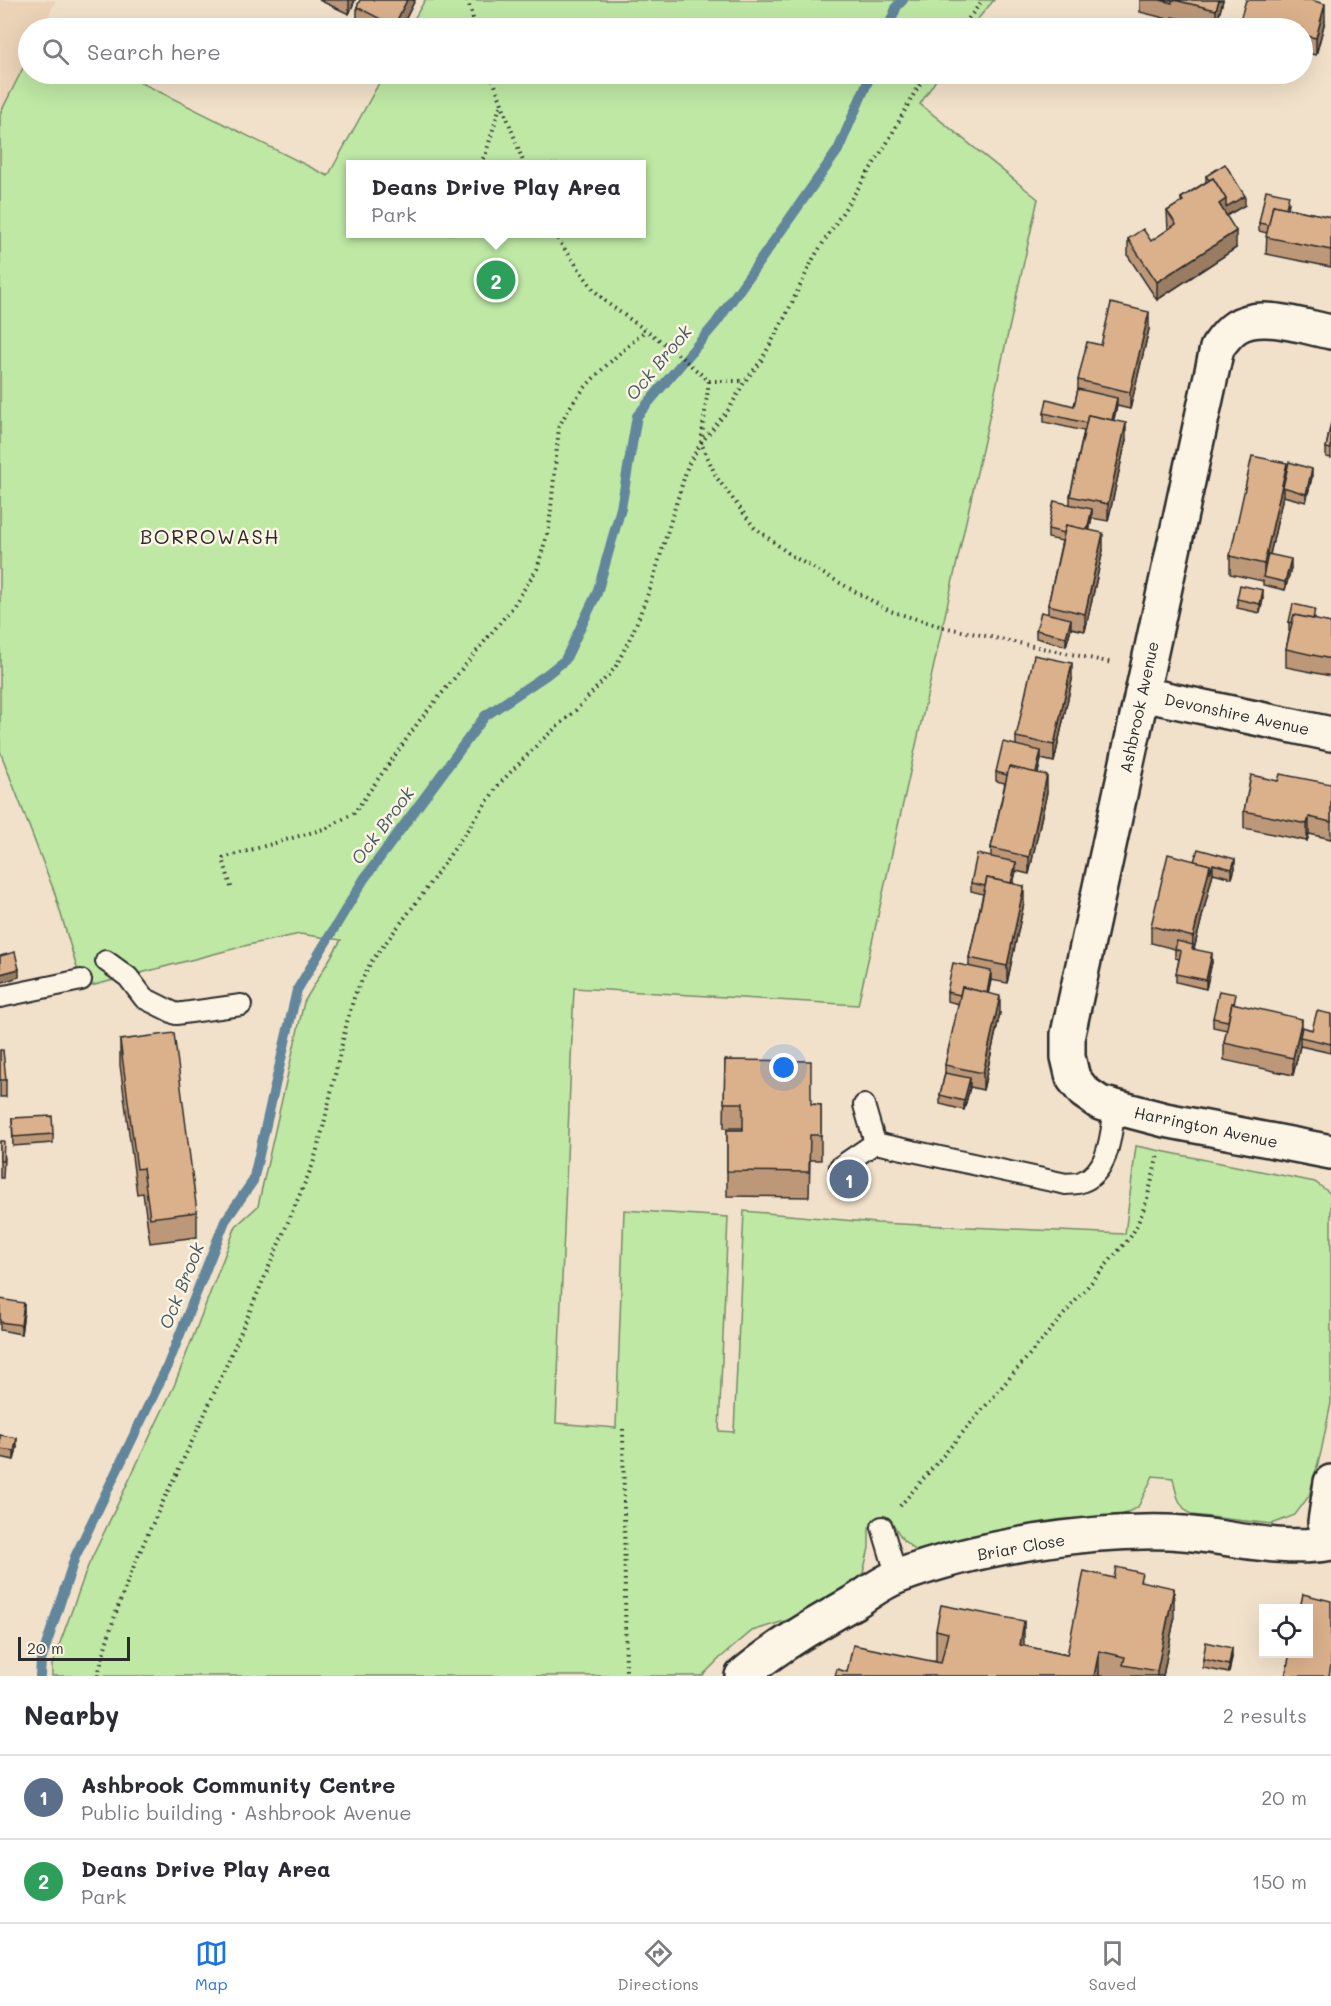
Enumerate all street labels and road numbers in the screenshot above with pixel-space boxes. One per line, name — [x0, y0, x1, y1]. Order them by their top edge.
street label: Ashbrook Avenue — [1114, 639, 1163, 775]
street label: Devonshire Avenue — [1163, 688, 1312, 739]
street label: Harrington Avenue — [1132, 1101, 1280, 1152]
street label: Briar Close — [975, 1528, 1066, 1565]

